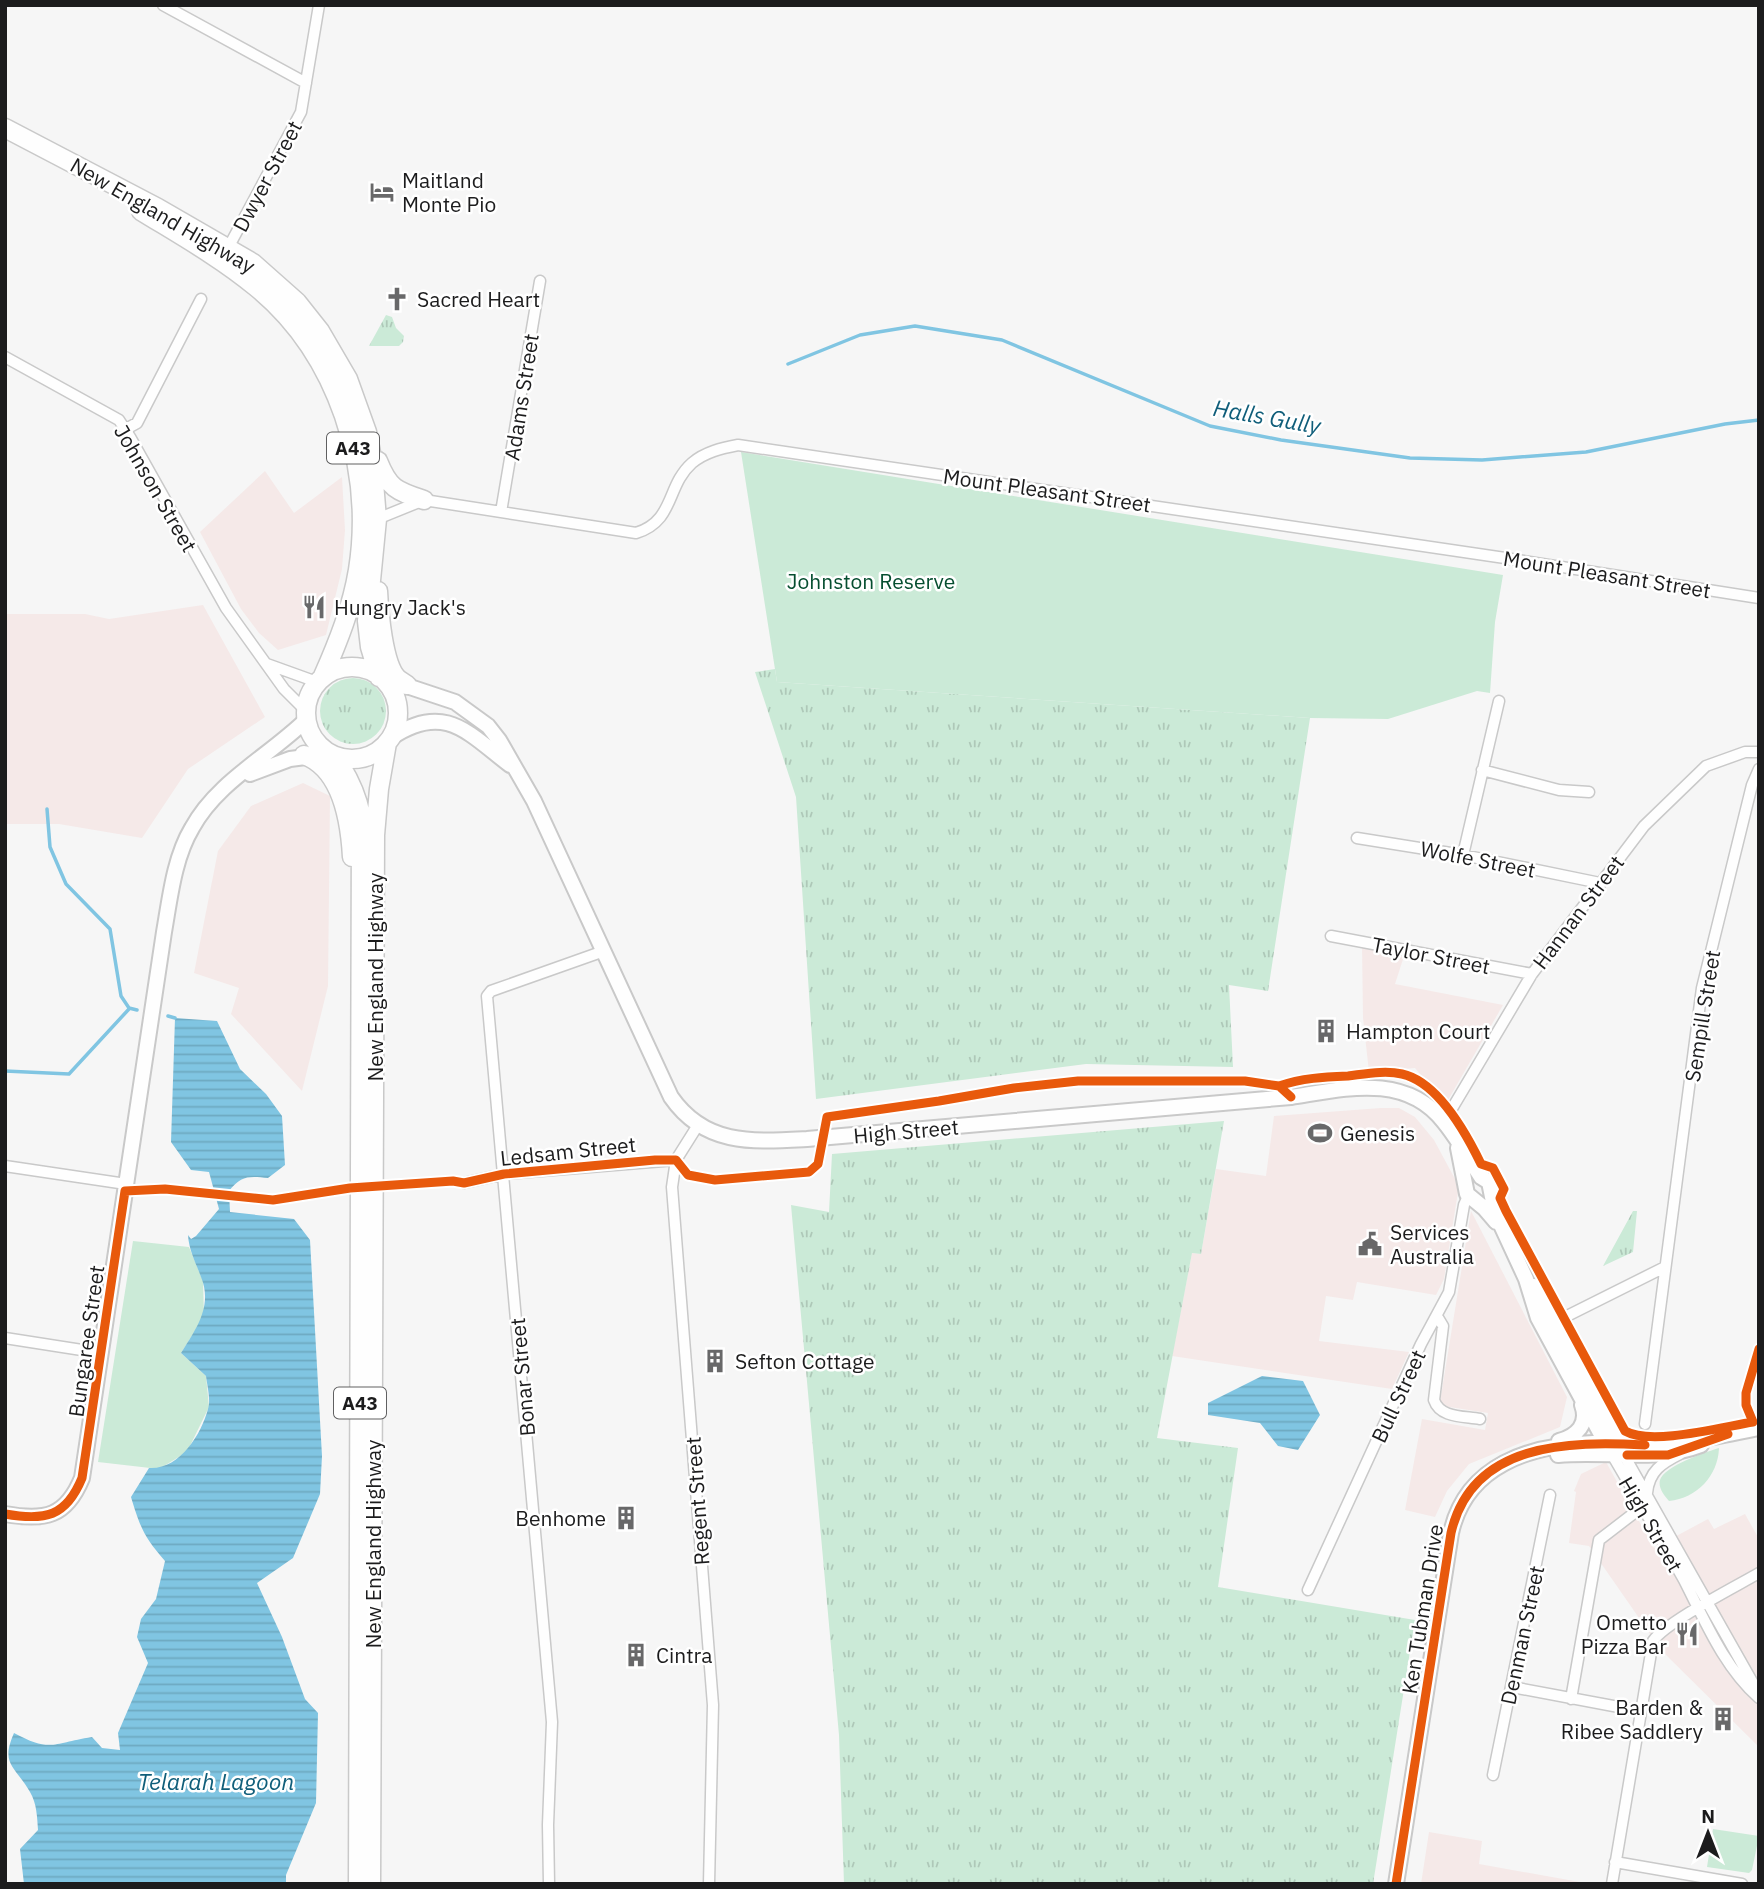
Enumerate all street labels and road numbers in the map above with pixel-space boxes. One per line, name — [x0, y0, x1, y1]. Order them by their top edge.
street label: Dwyer Street — [226, 115, 308, 237]
street label: New England Highway — [65, 151, 261, 280]
street label: Adams Street — [497, 332, 545, 462]
street label: Johnson Street — [108, 419, 204, 557]
road number: A43 — [327, 432, 379, 463]
street label: Mount Pleasant Street — [941, 462, 1153, 518]
street label: Mount Pleasant Street — [1501, 544, 1713, 604]
street label: Wolfe Street — [1418, 834, 1538, 884]
street label: Hannan Street — [1526, 849, 1630, 975]
street label: New England Highway — [361, 872, 389, 1082]
street label: Taylor Street — [1369, 930, 1493, 980]
street label: Sempill Street — [1678, 948, 1726, 1084]
street label: High Street — [852, 1112, 960, 1150]
street label: Ledsam Street — [499, 1130, 637, 1172]
street label: Bungaree Street — [61, 1263, 111, 1419]
street label: Bonar Street — [503, 1317, 541, 1437]
street label: Bull Street — [1364, 1345, 1432, 1447]
road number: A43 — [334, 1387, 386, 1418]
street label: Regent Street — [679, 1436, 715, 1566]
street label: New England Highway — [359, 1439, 387, 1649]
street label: High Street — [1612, 1471, 1690, 1577]
street label: Ken Tubman Drive — [1395, 1522, 1449, 1696]
street label: Denman Street — [1494, 1563, 1550, 1707]

